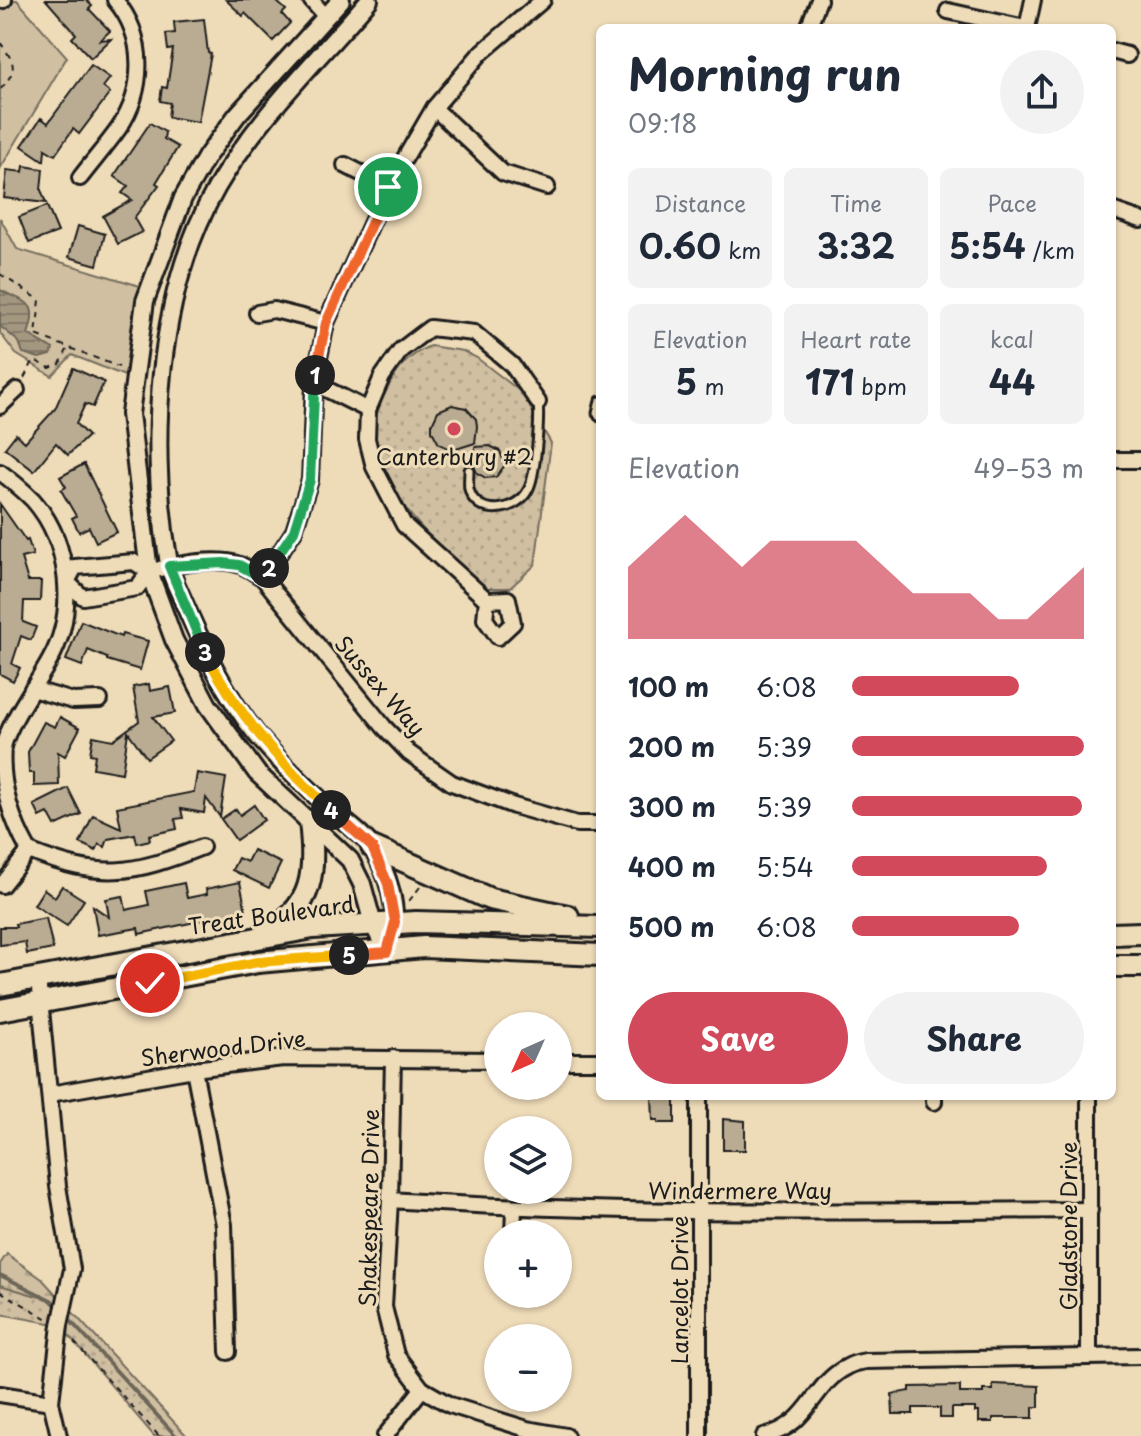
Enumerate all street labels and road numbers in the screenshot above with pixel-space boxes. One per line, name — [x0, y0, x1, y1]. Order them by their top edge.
street label: Sussex Way — [328, 627, 434, 743]
street label: Treat Boulevard — [186, 886, 356, 942]
street label: Sherwood Drive — [139, 1021, 307, 1073]
street label: Shakespeare Drive — [350, 1109, 386, 1307]
street label: Gladstone Drive — [1051, 1141, 1084, 1311]
street label: Windermere Way — [648, 1173, 832, 1206]
street label: Lancelot Drive — [662, 1216, 695, 1364]

